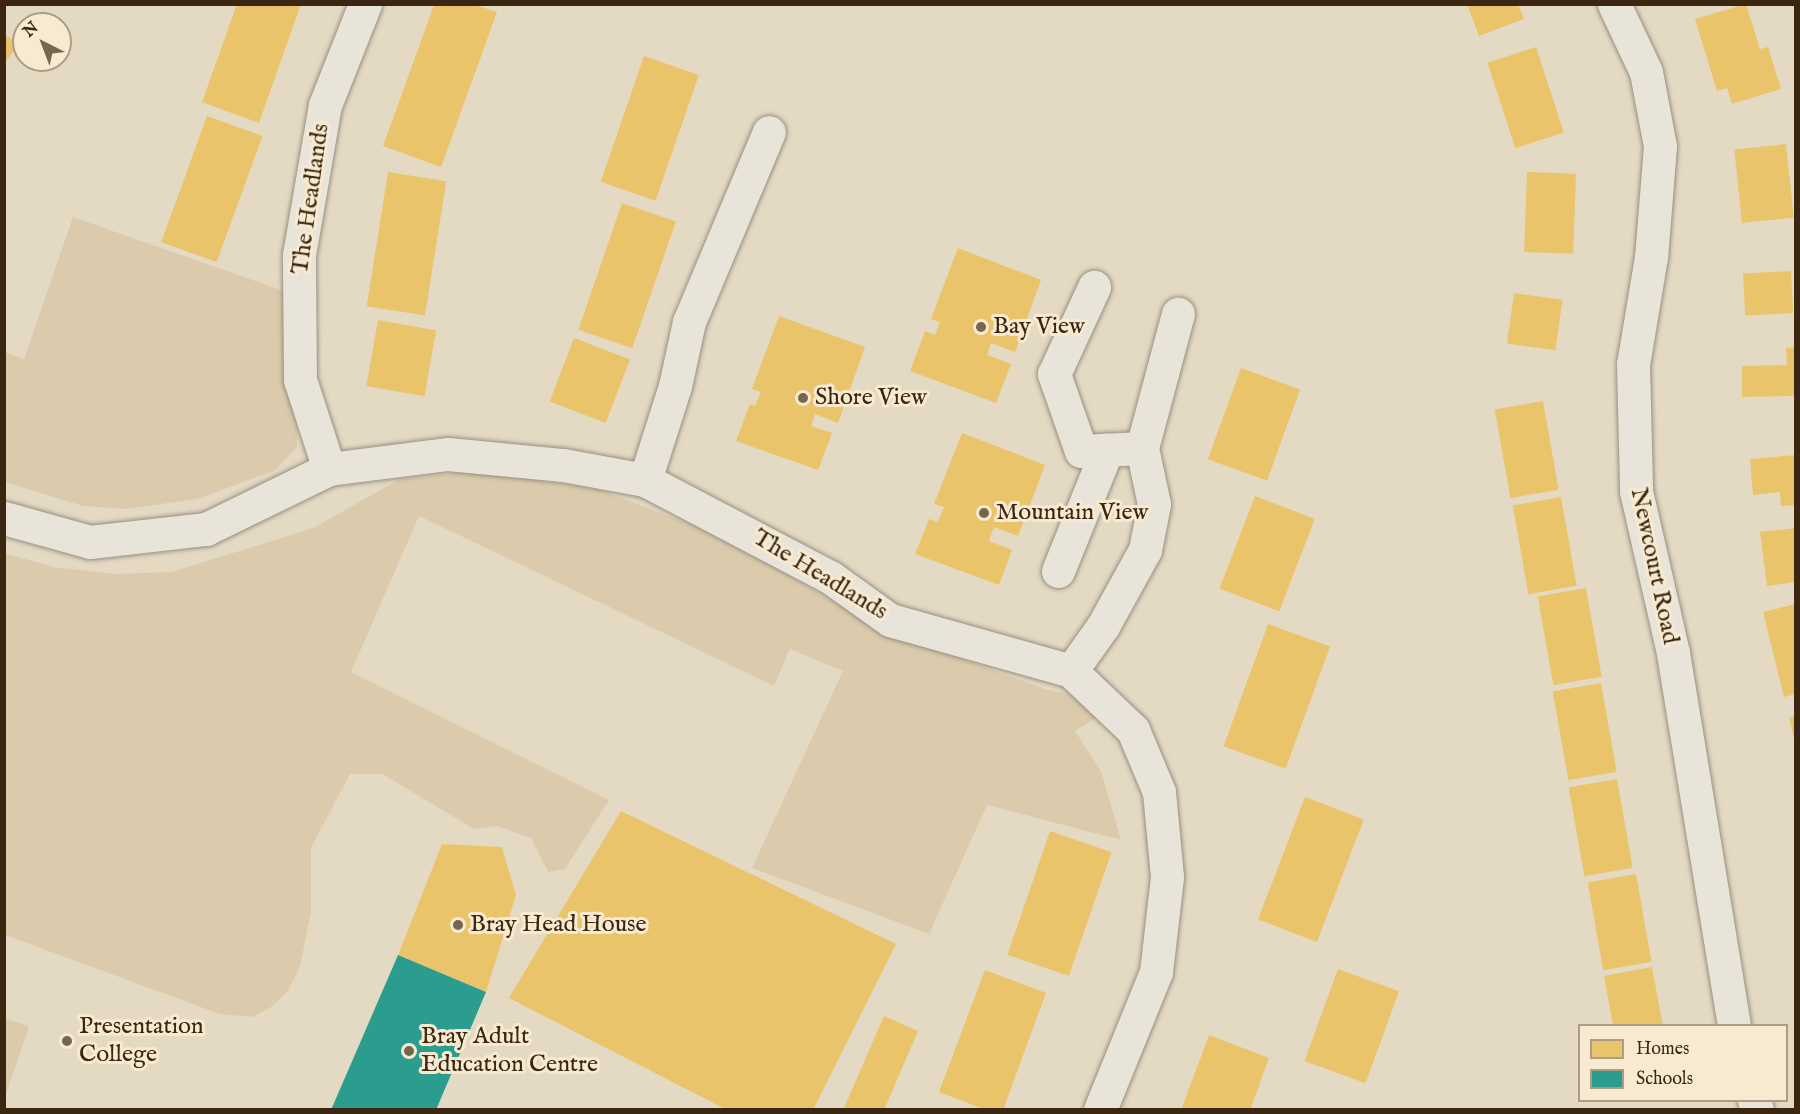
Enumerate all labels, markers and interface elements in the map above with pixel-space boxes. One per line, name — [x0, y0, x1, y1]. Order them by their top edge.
north arrow — [12, 12, 72, 72]
text: N — [19, 18, 43, 42]
street label: The Headlands — [286, 122, 336, 276]
place label: Bay View — [993, 313, 1085, 341]
marker: Bay View — [974, 320, 988, 334]
place label: Shore View — [815, 384, 927, 412]
marker: Shore View — [796, 391, 810, 405]
street label: Newcourt Road — [1623, 485, 1685, 647]
place label: Mountain View — [996, 499, 1148, 527]
marker: Mountain View — [977, 506, 991, 520]
street label: The Headlands — [747, 524, 893, 626]
place label: Bray Head House — [470, 911, 647, 939]
marker: Bray Head House — [451, 918, 465, 932]
place label: Presentation College — [79, 1013, 204, 1069]
place label: Bray Adult Education Centre — [421, 1023, 598, 1079]
legend — [1578, 1024, 1788, 1102]
marker: Presentation College — [60, 1034, 74, 1048]
text: Homes — [1636, 1038, 1689, 1061]
marker: Bray Adult Education Centre — [402, 1044, 416, 1058]
text: Schools — [1636, 1068, 1693, 1091]

